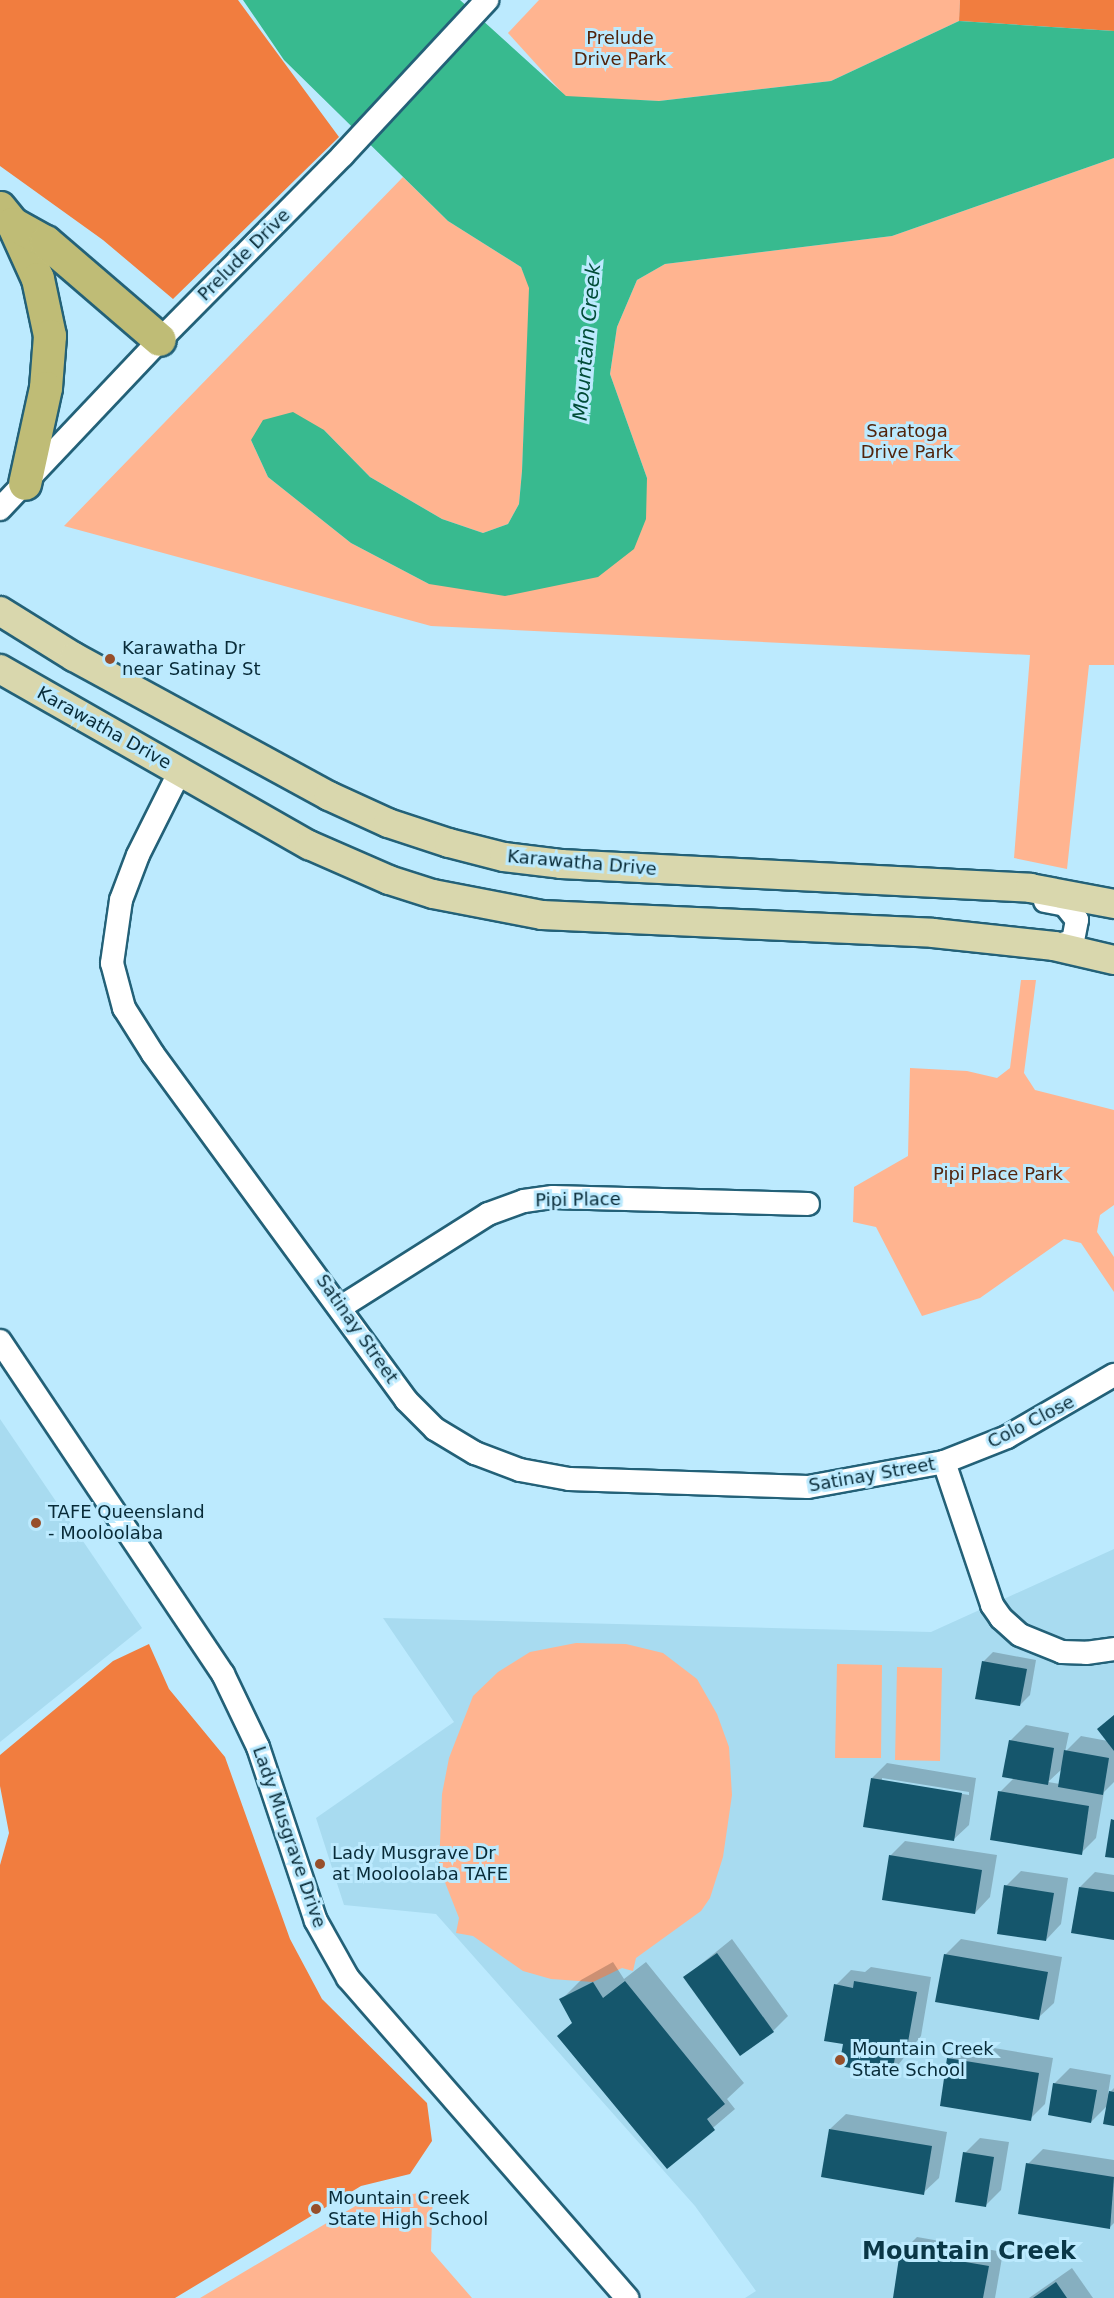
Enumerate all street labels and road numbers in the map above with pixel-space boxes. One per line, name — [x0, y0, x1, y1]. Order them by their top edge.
street label: Prelude Drive — [193, 204, 295, 306]
street label: Karawatha Drive — [33, 682, 175, 774]
street label: Karawatha Drive — [506, 846, 658, 880]
street label: Pipi Place — [535, 1188, 621, 1212]
street label: Satinay Street — [311, 1270, 403, 1388]
street label: Colo Close — [984, 1391, 1078, 1453]
street label: Satinay Street — [807, 1453, 937, 1497]
street label: Lady Musgrave Drive — [248, 1743, 330, 1931]

